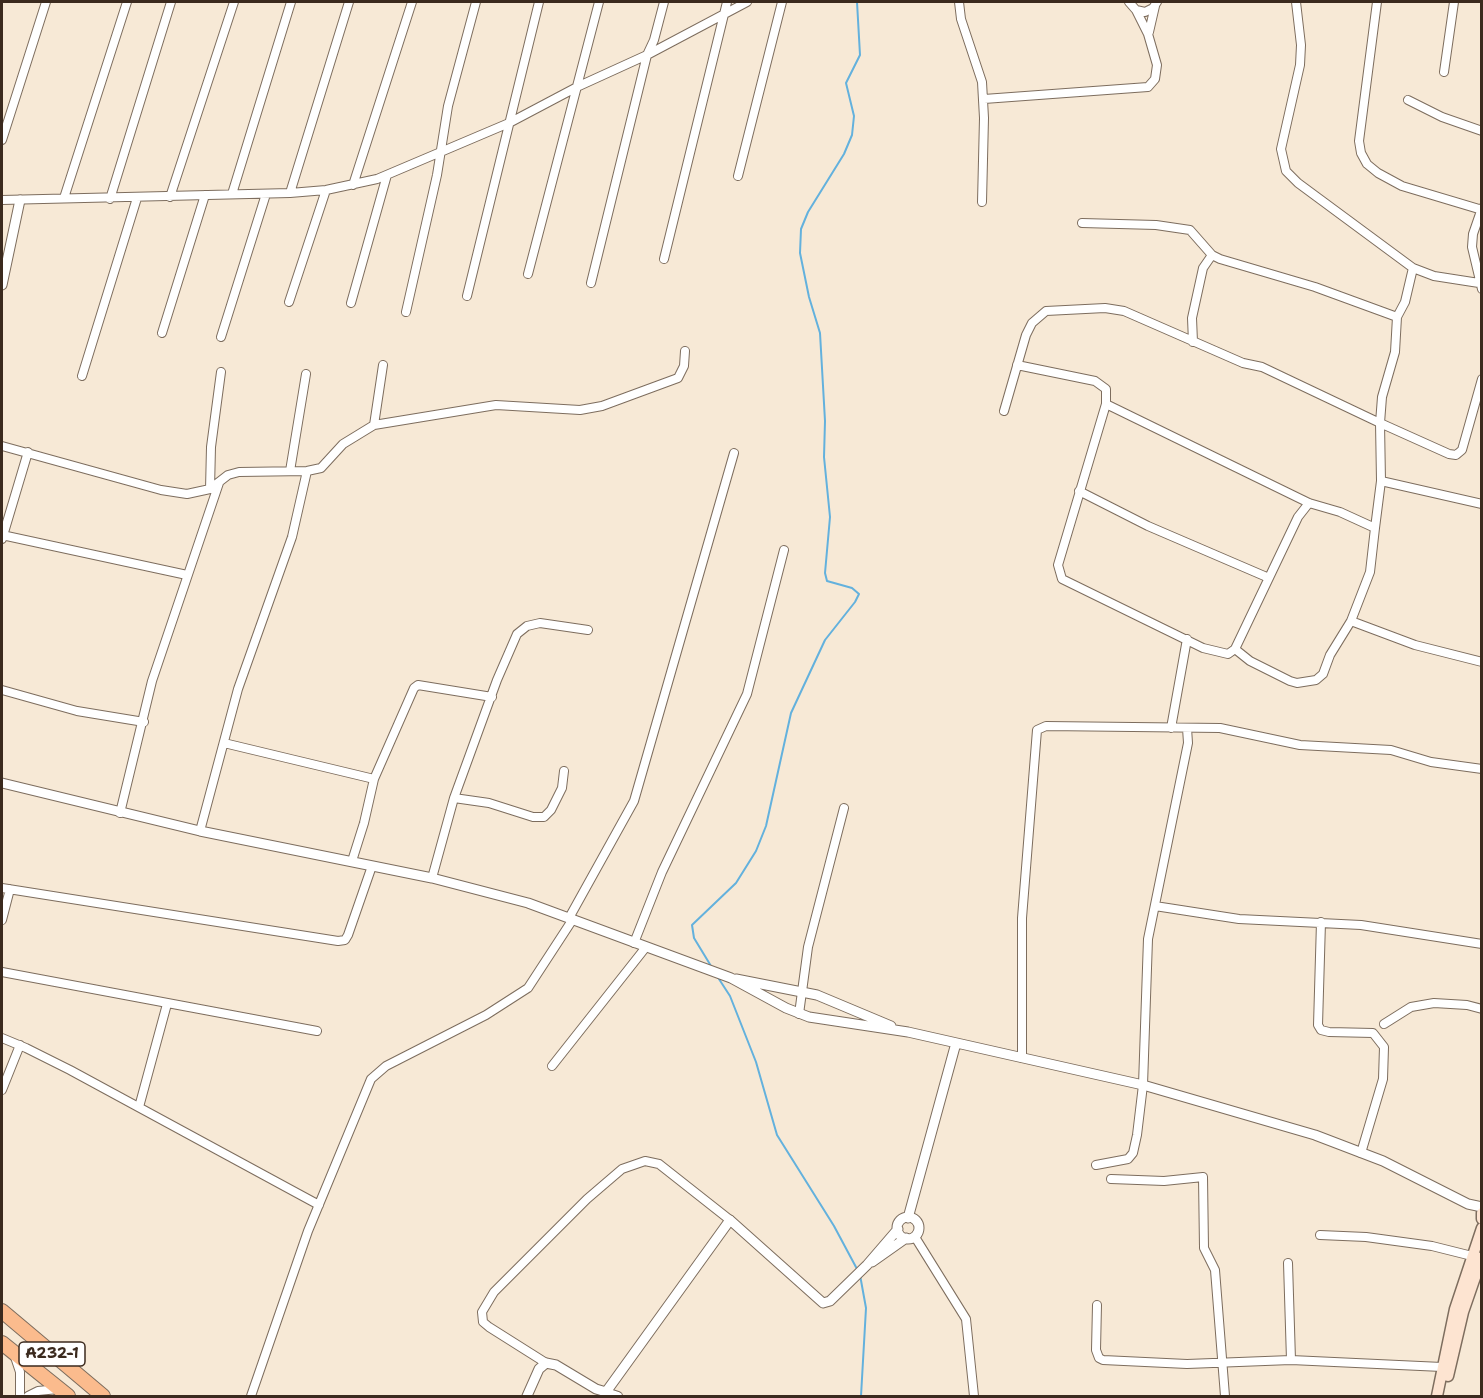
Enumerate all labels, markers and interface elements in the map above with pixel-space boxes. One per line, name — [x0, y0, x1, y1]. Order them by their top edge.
road number: A232-1 — [19, 1342, 85, 1366]

